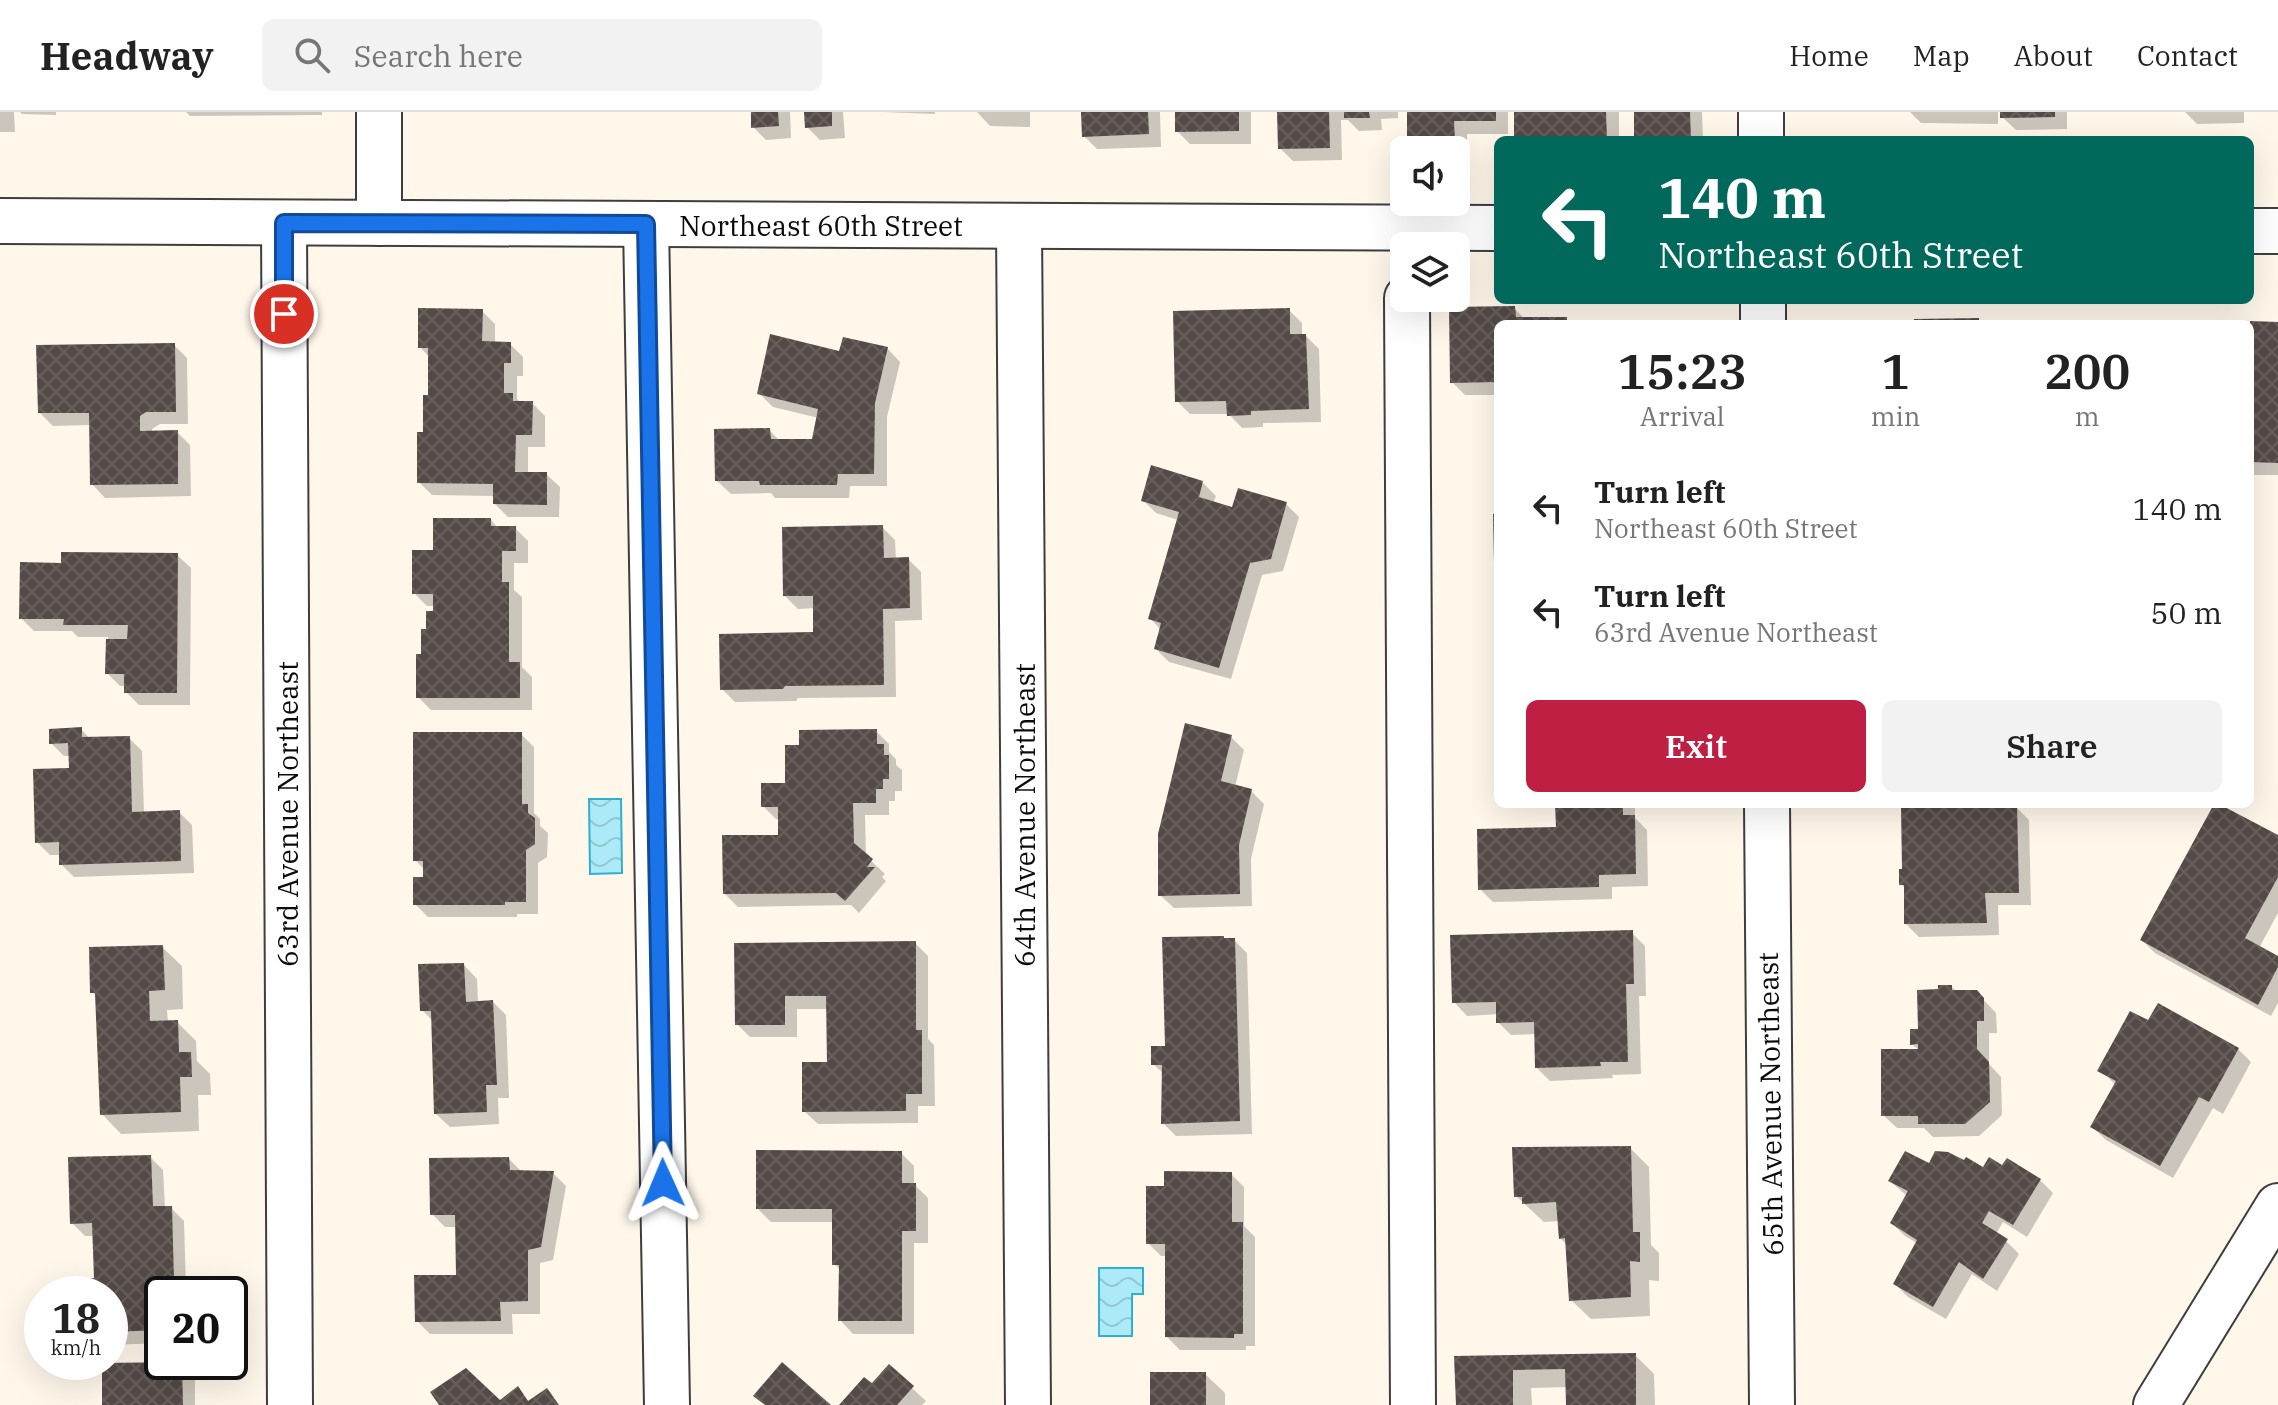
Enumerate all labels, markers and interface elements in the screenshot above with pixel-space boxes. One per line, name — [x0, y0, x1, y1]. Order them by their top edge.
search box — [262, 19, 822, 91]
text: Headway — [40, 31, 214, 80]
icon: search — [290, 33, 334, 77]
text: Search here — [354, 36, 523, 75]
text: Home — [1789, 37, 1869, 74]
text: Map — [1913, 37, 1970, 74]
text: About — [2014, 37, 2093, 74]
text: Contact — [2137, 37, 2238, 74]
map controls — [1390, 136, 1470, 312]
button: sound — [1390, 136, 1470, 216]
text: 140 m — [1658, 161, 1826, 233]
icon: left — [1526, 168, 1630, 272]
street label: Northeast 60th Street — [679, 207, 963, 244]
text: Northeast 60th Street — [1658, 231, 2023, 278]
button: layers — [1390, 232, 1470, 312]
pin — [250, 280, 318, 348]
icon: arrive — [262, 292, 306, 336]
text: 15:23 — [1618, 340, 1747, 402]
text: 1 — [1881, 340, 1910, 402]
text: 200 — [2044, 340, 2130, 402]
text: Arrival — [1640, 399, 1725, 433]
text: min — [1871, 399, 1920, 433]
text: m — [2075, 399, 2100, 433]
text: Turn left — [1594, 472, 1726, 511]
icon: left — [1526, 486, 1570, 530]
text: 140 m — [2132, 489, 2222, 528]
text: Northeast 60th Street — [1594, 511, 1858, 545]
text: Turn left — [1594, 576, 1726, 615]
icon: left — [1526, 590, 1570, 634]
text: 50 m — [2150, 593, 2222, 632]
text: 63rd Avenue Northeast — [1594, 615, 1878, 649]
street label: 63rd Avenue Northeast — [269, 661, 306, 967]
street label: 64th Avenue Northeast — [1006, 663, 1043, 967]
button: Exit — [1526, 700, 1866, 792]
button: Share — [1882, 700, 2222, 792]
street label: 65th Avenue Northeast — [1749, 952, 1791, 1256]
position arrow — [621, 1141, 705, 1225]
speed limit sign: 20 — [144, 1276, 248, 1380]
text: 18 — [52, 1292, 100, 1344]
text: km/h — [51, 1334, 101, 1361]

